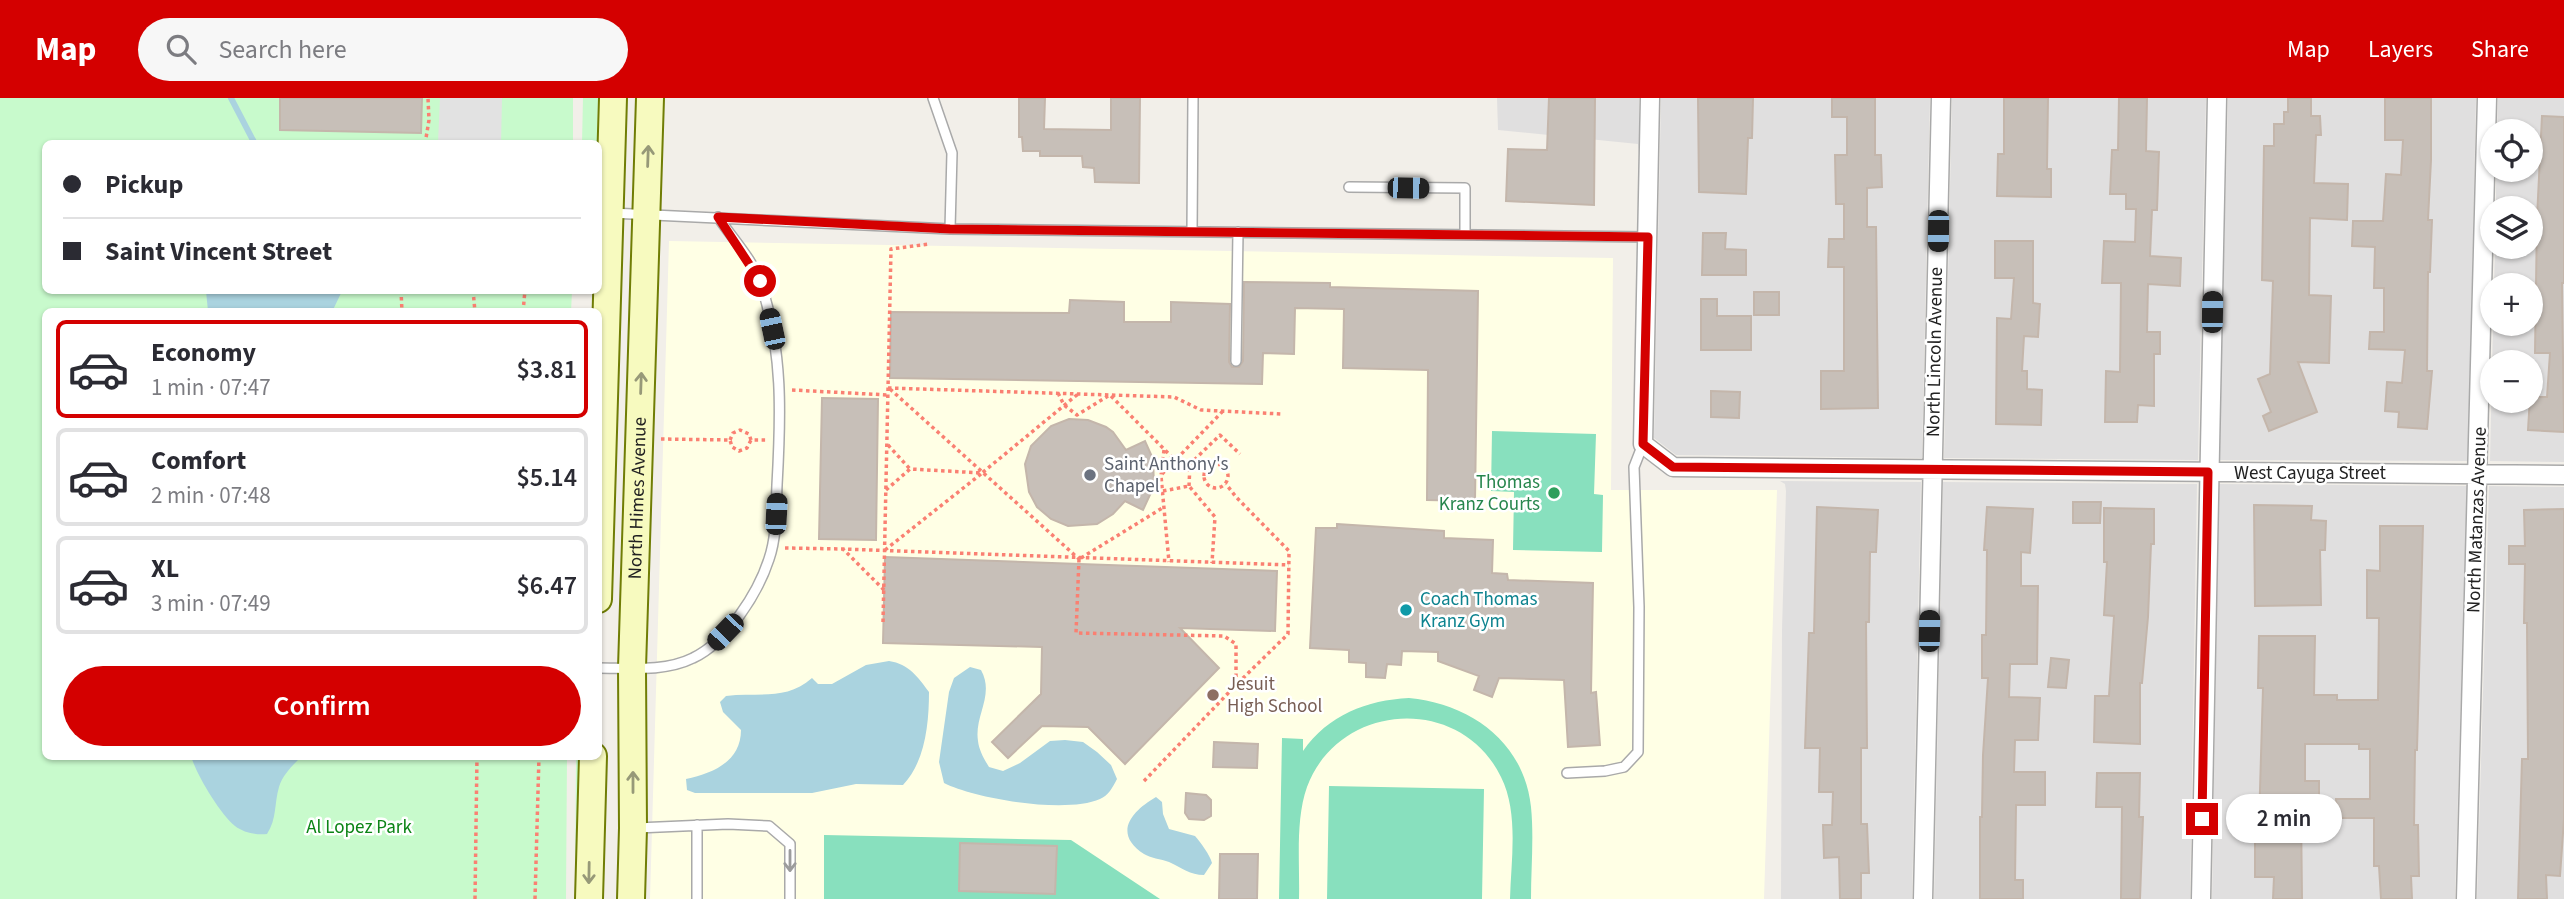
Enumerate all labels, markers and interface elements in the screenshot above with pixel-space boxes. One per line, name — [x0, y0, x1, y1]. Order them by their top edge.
search box — [138, 18, 628, 81]
text: Map — [35, 26, 96, 73]
icon: search — [162, 30, 200, 68]
text: Search here — [218, 31, 347, 68]
text: Map — [2287, 32, 2330, 67]
text: Layers — [2368, 32, 2433, 67]
text: Share — [2471, 32, 2529, 67]
map controls — [2480, 119, 2543, 413]
button: locate — [2480, 119, 2543, 182]
one-way arrow — [642, 144, 655, 167]
text: Pickup — [105, 166, 183, 203]
car — [1387, 177, 1430, 199]
button: layers — [2480, 196, 2543, 259]
car — [1928, 210, 1949, 252]
text: Saint Vincent Street — [105, 233, 332, 270]
route start — [744, 265, 776, 297]
street label: North Lincoln Avenue — [1920, 267, 1950, 437]
button: + — [2480, 273, 2543, 336]
car — [2202, 291, 2223, 333]
car — [758, 306, 787, 352]
text: Economy — [151, 334, 256, 371]
icon: car — [67, 338, 130, 401]
button: − — [2480, 350, 2543, 413]
text: $3.81 — [516, 351, 577, 388]
text: 1 min · 07:47 — [151, 371, 271, 404]
one-way arrow — [635, 372, 648, 395]
street label: North Himes Avenue — [621, 416, 653, 580]
street label: North Matanzas Avenue — [2460, 426, 2494, 614]
text: Comfort — [151, 442, 246, 479]
icon: car — [67, 446, 130, 509]
place label: Saint Anthony's Chapel — [1104, 451, 1228, 500]
text: $5.14 — [516, 459, 577, 496]
street label: West Cayuga Street — [2234, 460, 2387, 487]
marker: Saint Anthony's Chapel — [1082, 467, 1098, 483]
place label: Thomas Kranz Courts — [1439, 469, 1540, 518]
text: 2 min · 07:48 — [151, 479, 271, 512]
marker: Thomas Kranz Courts — [1546, 485, 1562, 501]
car — [765, 492, 788, 536]
text: XL — [151, 550, 179, 587]
icon: car — [67, 554, 130, 617]
text: $6.47 — [516, 567, 577, 604]
place label: Coach Thomas Kranz Gym — [1420, 586, 1537, 635]
text: 3 min · 07:49 — [151, 587, 271, 620]
marker: Coach Thomas Kranz Gym — [1398, 602, 1414, 618]
car — [703, 610, 748, 654]
car — [1919, 610, 1940, 652]
button: Confirm — [63, 666, 581, 746]
place label: Jesuit High School — [1227, 671, 1323, 720]
marker: Jesuit High School — [1205, 687, 1221, 703]
one-way arrow — [626, 771, 640, 794]
callout: 2 min — [2226, 794, 2342, 844]
text: 2 min — [2257, 802, 2311, 835]
route end — [2186, 803, 2218, 835]
park label: Al Lopez Park — [306, 814, 412, 841]
one-way arrow — [783, 850, 797, 873]
one-way arrow — [583, 861, 596, 884]

